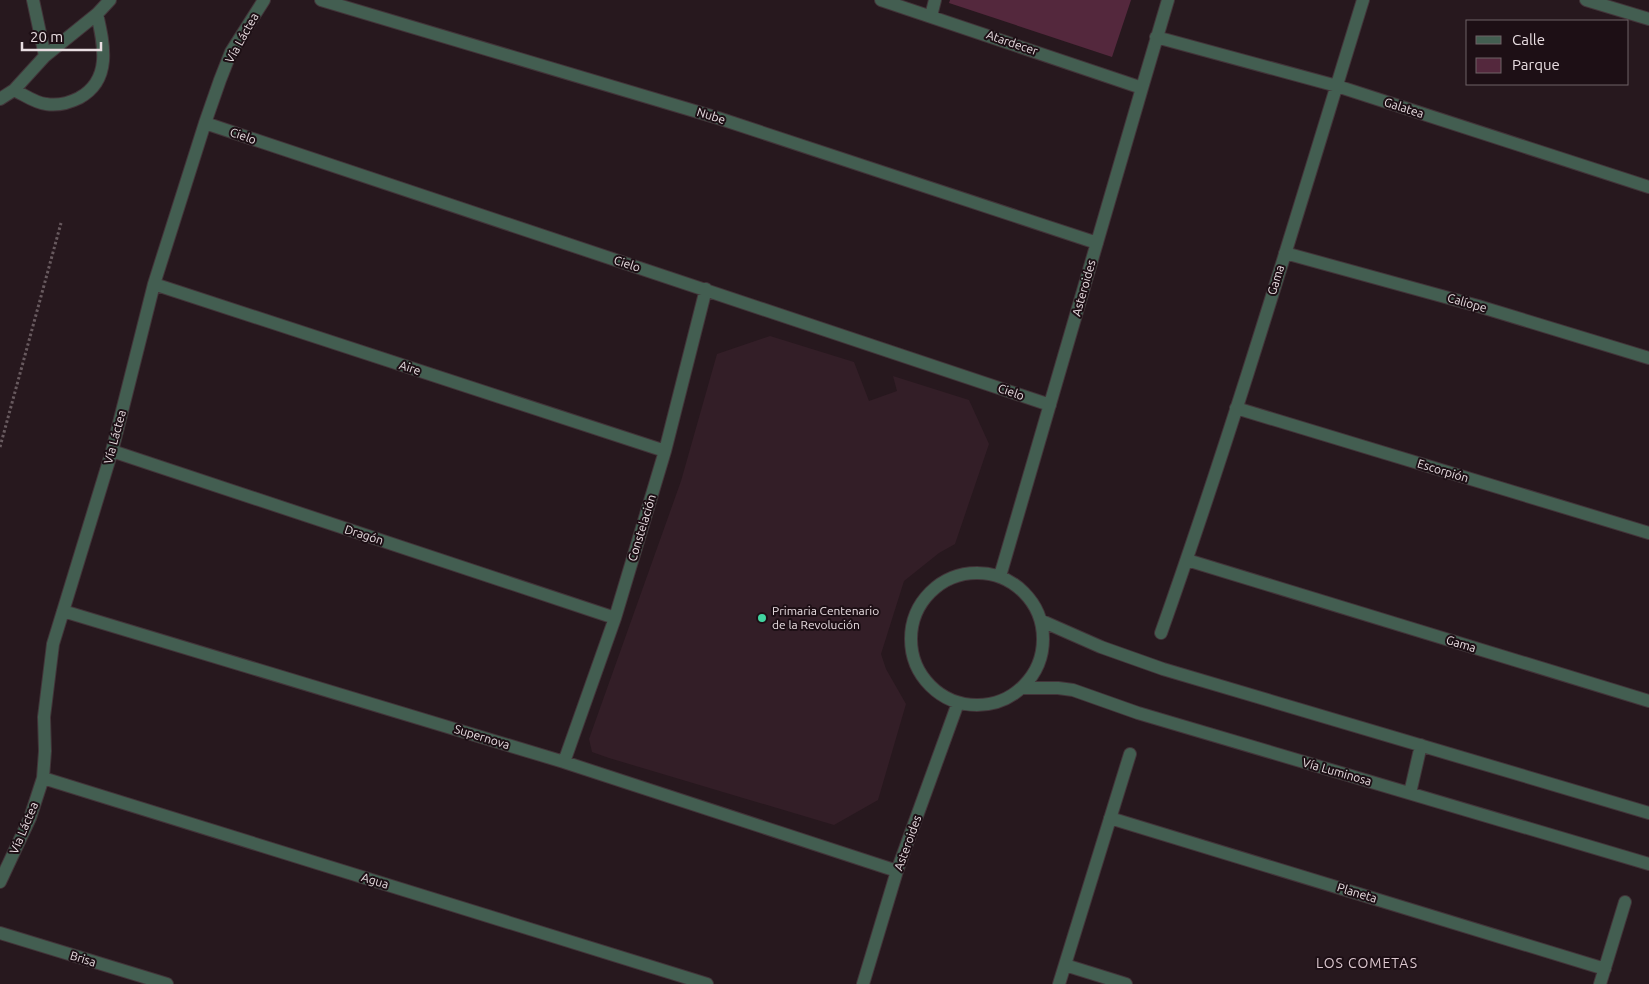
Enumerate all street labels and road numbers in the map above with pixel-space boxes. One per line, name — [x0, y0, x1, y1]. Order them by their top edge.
street label: Vía Láctea — [222, 10, 261, 65]
street label: Atardecer — [985, 28, 1040, 58]
street label: Galatea — [1383, 95, 1426, 120]
street label: Nube — [695, 105, 727, 126]
street label: Cielo — [228, 125, 258, 146]
street label: Cielo — [612, 253, 642, 274]
street label: Asteroides — [1069, 258, 1098, 317]
street label: Gama — [1265, 263, 1286, 296]
street label: Calíope — [1446, 291, 1488, 314]
street label: Aire — [398, 358, 423, 377]
street label: Cielo — [996, 381, 1026, 402]
street label: Vía Láctea — [101, 409, 128, 465]
street label: Escorpión — [1416, 457, 1470, 484]
street label: Constelación — [625, 493, 658, 563]
street label: Dragón — [343, 522, 385, 547]
street label: Gama — [1445, 633, 1478, 654]
street label: Supernova — [453, 722, 511, 751]
street label: Vía Luminosa — [1301, 755, 1373, 788]
street label: Vía Láctea — [7, 800, 40, 856]
street label: Asteroides — [892, 813, 924, 872]
street label: Agua — [360, 870, 390, 891]
street label: Planeta — [1336, 880, 1379, 905]
street label: Brisa — [69, 948, 98, 969]

